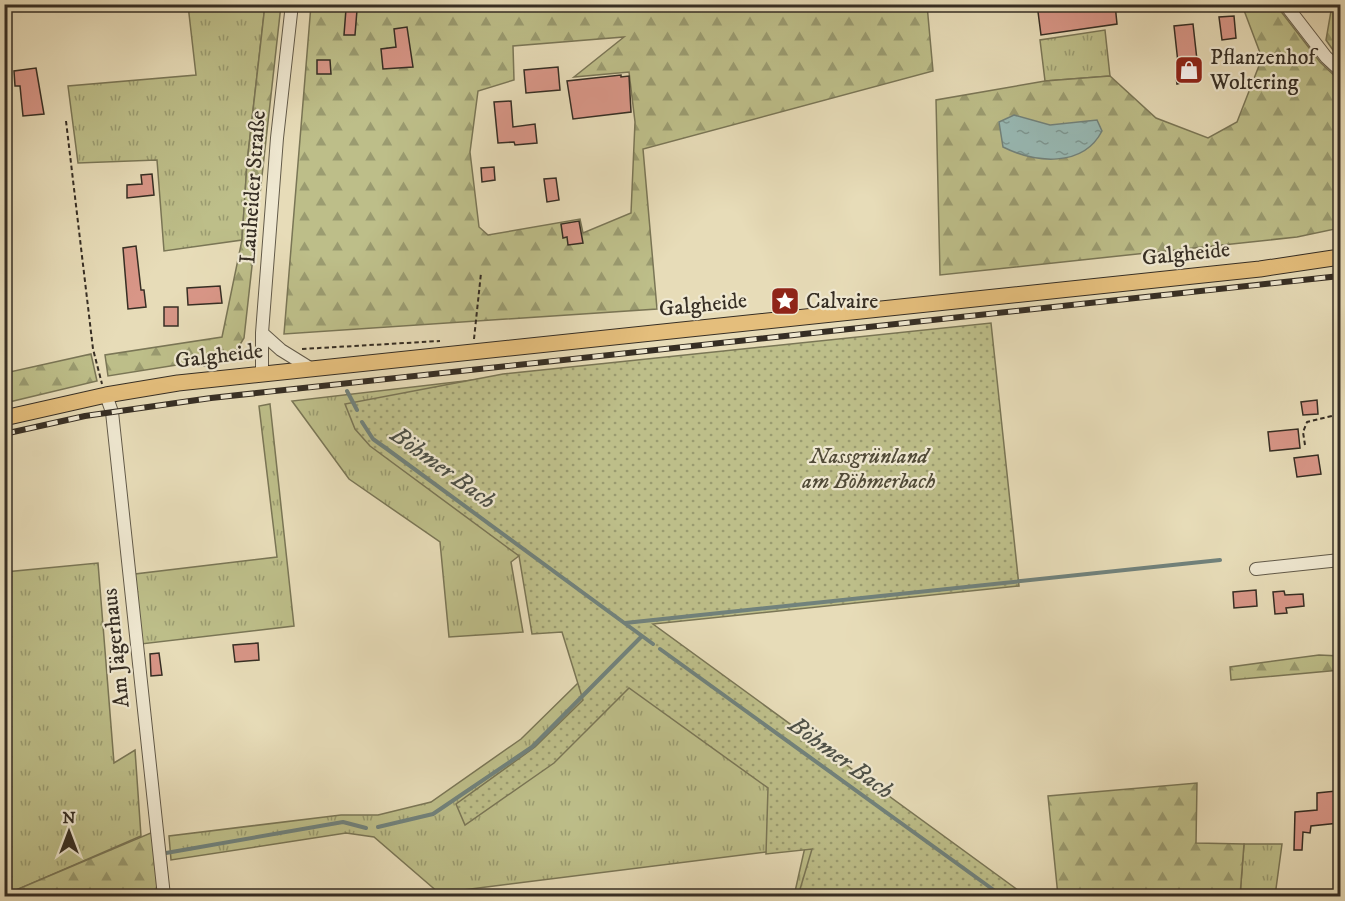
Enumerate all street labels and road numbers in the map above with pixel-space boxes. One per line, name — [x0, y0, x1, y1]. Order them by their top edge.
street label: Lauheider Straße — [234, 109, 272, 265]
street label: Galgheide — [1141, 236, 1231, 272]
street label: Galgheide — [658, 287, 748, 323]
street label: Galgheide — [173, 337, 265, 375]
street label: Am Jägerhaus — [96, 587, 136, 709]

